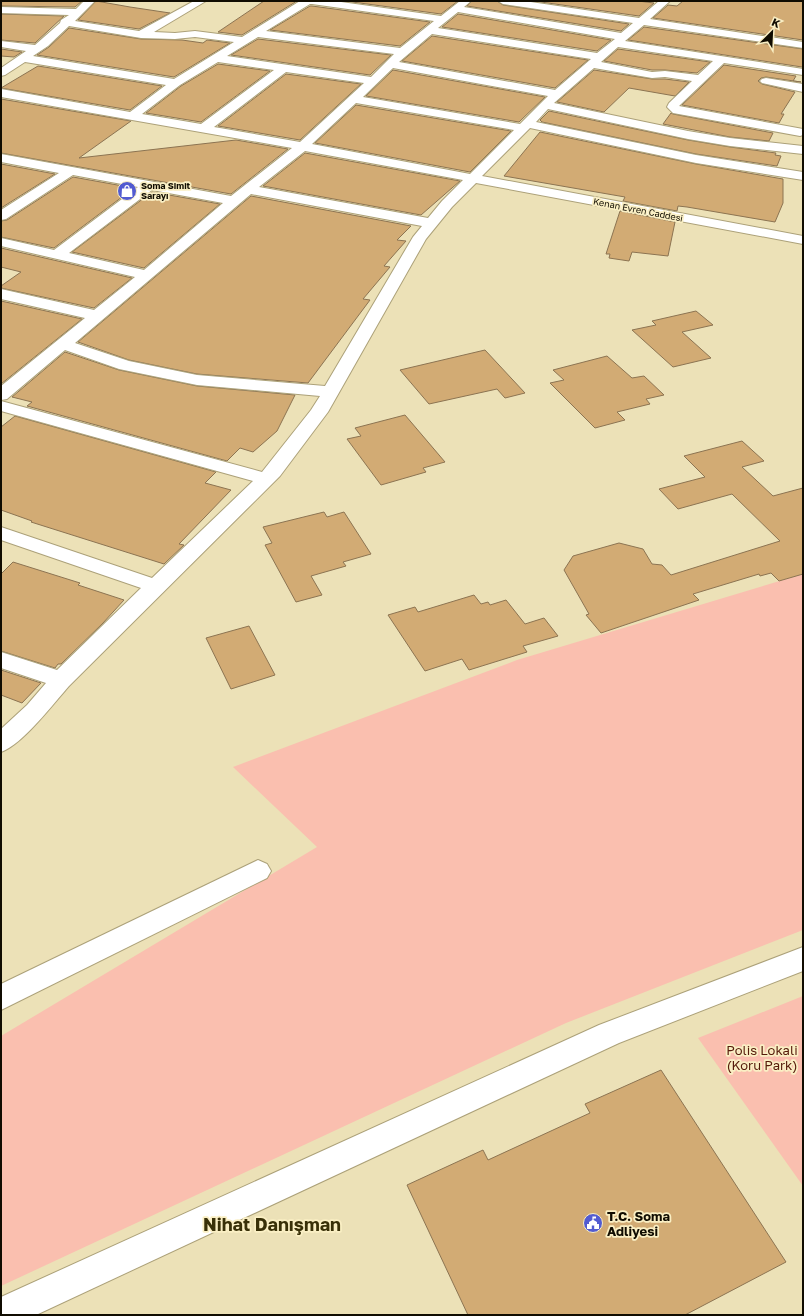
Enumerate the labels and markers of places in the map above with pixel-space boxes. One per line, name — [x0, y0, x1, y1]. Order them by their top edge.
shop icon: Soma Simit Sarayı — [116, 180, 138, 202]
place label: Soma Simit Sarayı — [141, 180, 191, 201]
place label: T.C. Soma Adliyesi — [607, 1208, 670, 1239]
public building icon: T.C. Soma Adliyesi — [582, 1212, 604, 1234]

